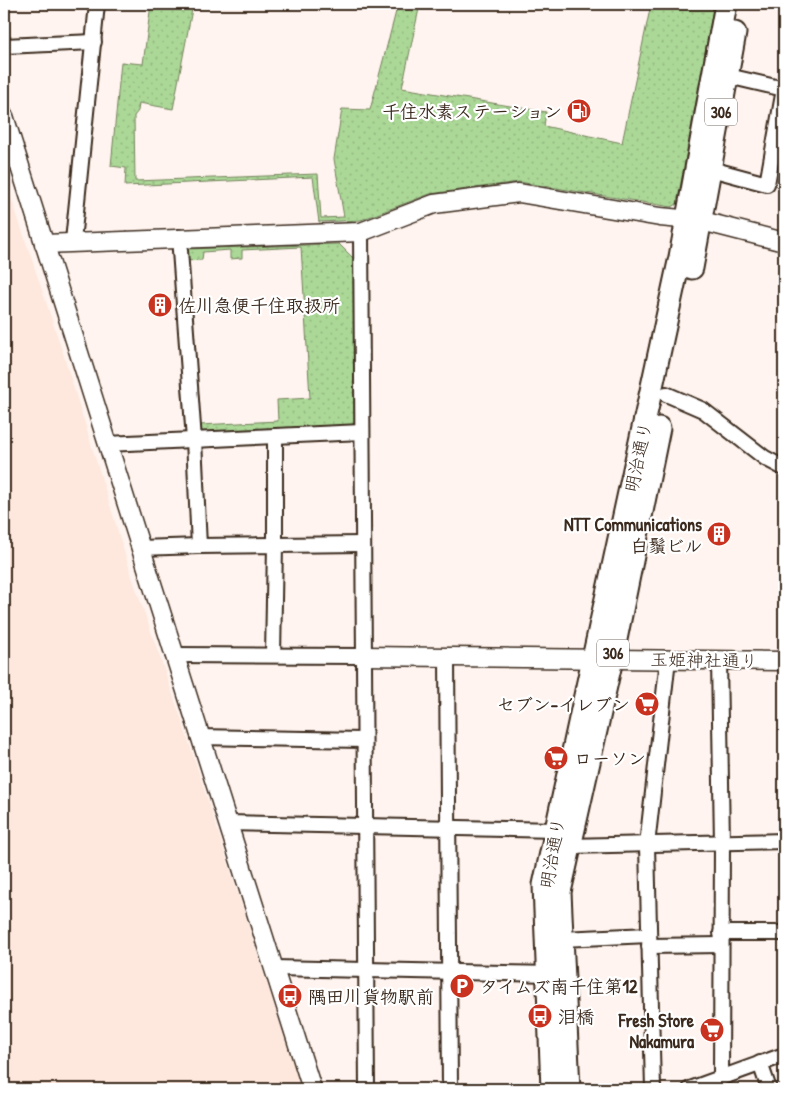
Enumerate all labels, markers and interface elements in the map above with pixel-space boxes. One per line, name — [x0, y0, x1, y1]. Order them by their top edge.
fuel station icon: 千住水素ステーション — [566, 98, 592, 124]
road number: 306 — [705, 98, 737, 125]
place label: 千住水素ステーション — [382, 99, 562, 124]
building icon: 佐川急便千住取扱所 — [147, 292, 173, 318]
place label: 佐川急便千住取扱所 — [178, 293, 340, 318]
street label: 明治通り — [618, 419, 658, 495]
place label: NTT Communications 白鬚ビル — [564, 512, 702, 558]
building icon: NTT Communications 白鬚ビル — [706, 521, 732, 547]
road number: 306 — [597, 640, 629, 666]
street label: 玉姫神社通り — [650, 647, 758, 673]
supermarket icon: セブン-イレブン — [634, 691, 660, 717]
place label: セブン-イレブン — [497, 692, 630, 717]
supermarket icon: ローソン — [543, 745, 569, 771]
place label: ローソン — [574, 746, 646, 771]
street label: 明治通り — [533, 815, 571, 891]
parking icon: タイムズ南千住第12 — [449, 973, 475, 999]
place label: タイムズ南千住第12 — [480, 974, 638, 999]
bus stop icon: 隅田川貨物駅前 — [277, 983, 303, 1009]
place label: 隅田川貨物駅前 — [308, 984, 434, 1009]
bus stop icon: 泪橋 — [527, 1003, 553, 1029]
place label: 泪橋 — [558, 1004, 594, 1029]
place label: Fresh Store Nakamura — [618, 1008, 695, 1054]
supermarket icon: Fresh Store Nakamura — [699, 1017, 725, 1043]

